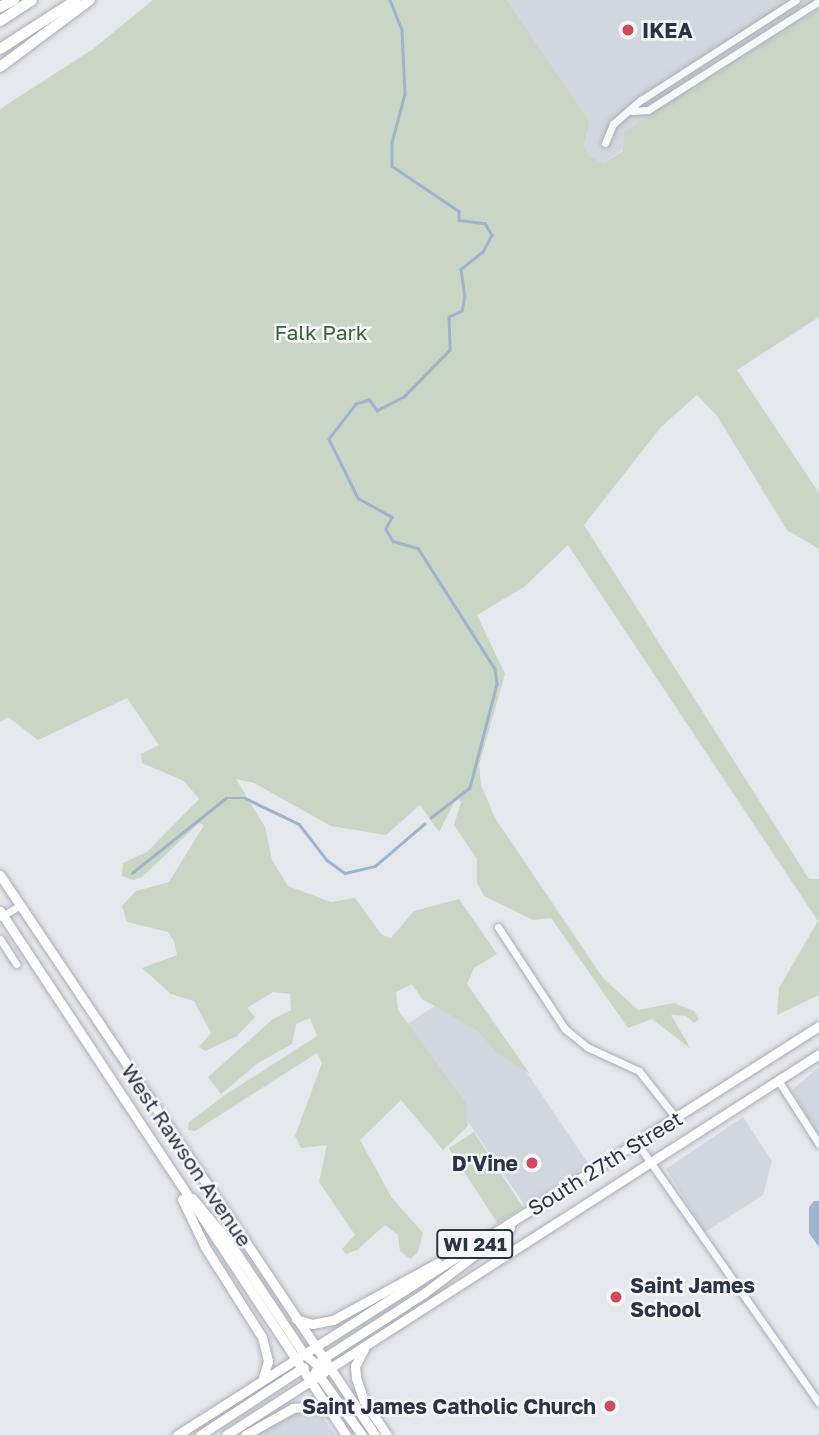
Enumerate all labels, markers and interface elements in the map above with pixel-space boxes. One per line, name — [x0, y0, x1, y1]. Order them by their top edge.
place label: IKEA — [642, 17, 693, 43]
marker: IKEA — [620, 22, 636, 38]
park label: Falk Park — [274, 319, 368, 345]
street label: West Rawson Avenue — [116, 1059, 258, 1251]
street label: South 27th Street — [523, 1105, 687, 1221]
place label: D'Vine — [452, 1150, 518, 1176]
marker: D'Vine — [524, 1155, 540, 1171]
road number: WI 241 — [435, 1228, 515, 1260]
place label: Saint James School — [630, 1272, 755, 1322]
marker: Saint James School — [608, 1289, 624, 1305]
place label: Saint James Catholic Church — [302, 1393, 596, 1419]
marker: Saint James Catholic Church — [602, 1398, 618, 1414]

